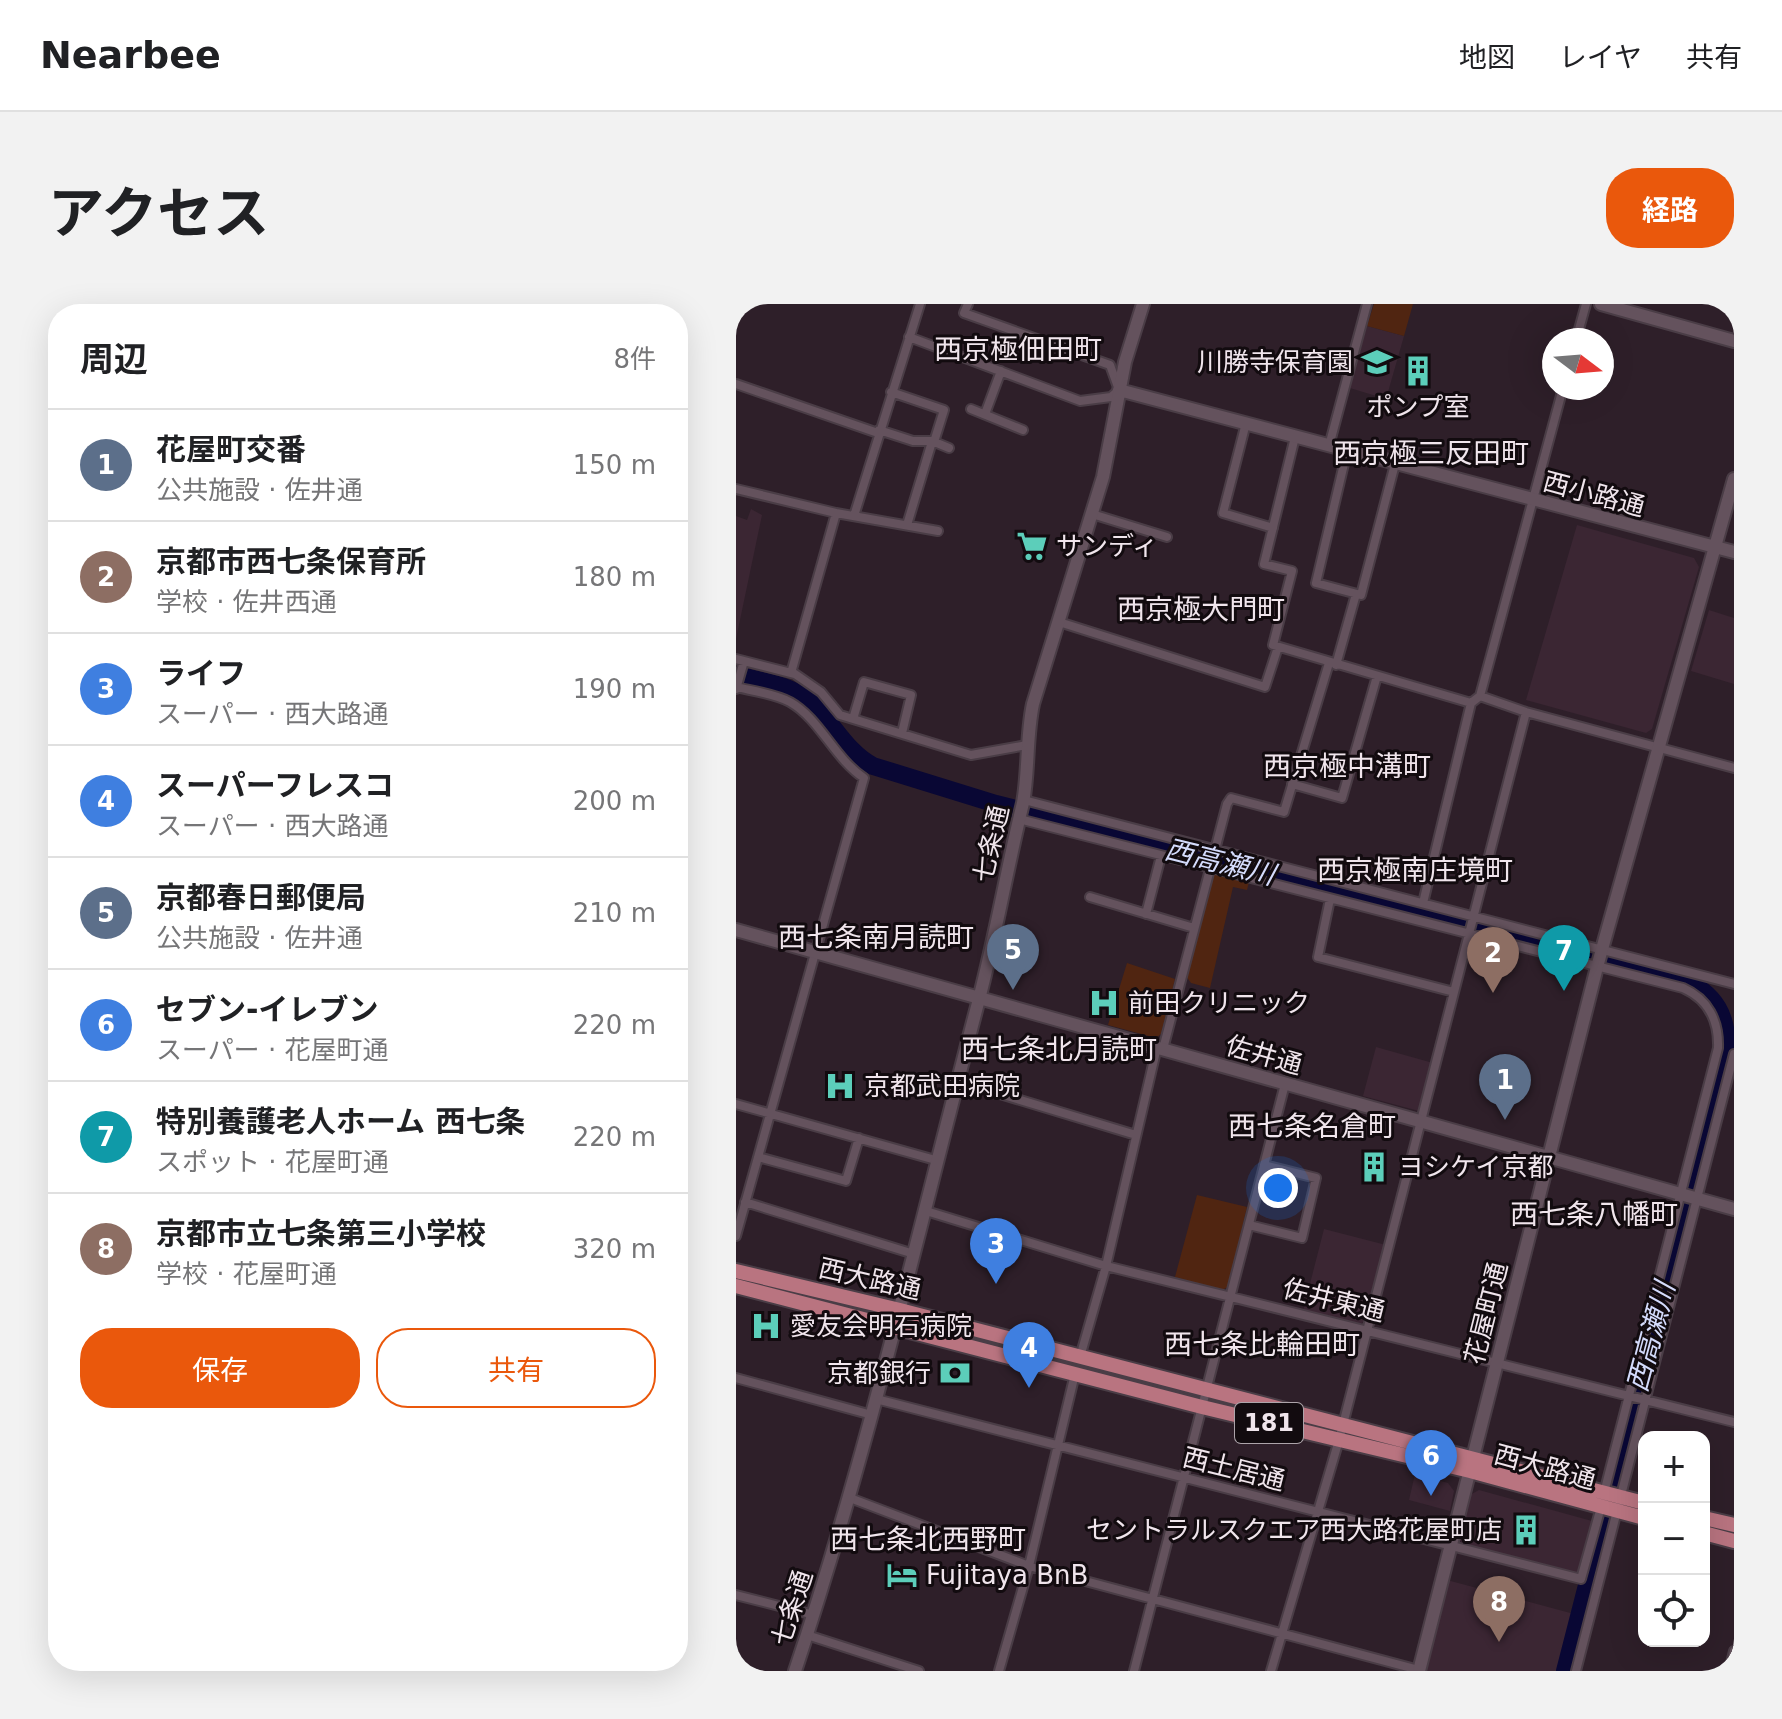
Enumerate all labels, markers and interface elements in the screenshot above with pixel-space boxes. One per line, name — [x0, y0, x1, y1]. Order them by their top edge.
text: Nearbee — [40, 33, 221, 77]
text: 地図 — [1459, 41, 1515, 74]
text: レイヤ — [1559, 41, 1642, 74]
text: 共有 — [1686, 41, 1742, 74]
button: 経路 — [1606, 168, 1734, 248]
text: アクセス — [48, 181, 269, 246]
north arrow — [1542, 328, 1614, 400]
district label: 西京極佃田町 — [934, 333, 1102, 366]
text: 周辺 — [80, 339, 148, 379]
text: 8件 — [613, 344, 656, 374]
school or university icon: 川勝寺保育園 — [1360, 345, 1394, 379]
place label: 川勝寺保育園 — [1197, 347, 1353, 377]
building icon: ポンプ室 — [1401, 354, 1435, 388]
place label: ポンプ室 — [1366, 392, 1470, 422]
text: 花屋町交番 — [156, 432, 306, 467]
district label: 西京極三反田町 — [1333, 437, 1529, 470]
text: 1 — [97, 450, 115, 480]
text: 150 m — [573, 450, 656, 480]
street label: 西小路通 — [1540, 466, 1648, 522]
text: 公共施設 · 佐井通 — [156, 475, 363, 505]
supermarket icon: サンディ — [1015, 529, 1049, 563]
place label: サンディ — [1056, 531, 1158, 561]
text: 京都市西七条保育所 — [156, 544, 426, 579]
text: 2 — [97, 562, 115, 592]
text: 180 m — [573, 562, 656, 592]
text: 学校 · 佐井西通 — [156, 587, 337, 617]
district label: 西京極大門町 — [1117, 593, 1285, 626]
text: ライフ — [156, 656, 246, 691]
text: 3 — [97, 674, 115, 704]
text: 190 m — [573, 674, 656, 704]
text: スーパー · 西大路通 — [156, 699, 389, 729]
district label: 西京極中溝町 — [1263, 750, 1431, 783]
text: スーパーフレスコ — [156, 768, 394, 803]
text: 4 — [97, 786, 115, 816]
text: 200 m — [573, 786, 656, 816]
street label: 七条通 — [968, 803, 1014, 885]
text: スーパー · 西大路通 — [156, 811, 389, 841]
water label: 西高瀬川 — [1162, 832, 1281, 892]
district label: 西京極南庄境町 — [1317, 854, 1513, 887]
text: 京都春日郵便局 — [156, 880, 366, 915]
text: 5 — [97, 898, 115, 928]
text: 210 m — [573, 898, 656, 928]
district label: 西七条南月読町 — [778, 921, 974, 954]
text: 公共施設 · 佐井通 — [156, 923, 363, 953]
pin: 5 — [987, 924, 1039, 990]
pin: 7 — [1538, 925, 1590, 991]
pin: 2 — [1467, 927, 1519, 993]
hospital icon: 前田クリニック — [1087, 986, 1121, 1020]
place label: 前田クリニック — [1128, 988, 1310, 1018]
text: セブン-イレブン — [156, 992, 378, 1027]
text: 6 — [97, 1010, 115, 1040]
text: 220 m — [573, 1010, 656, 1040]
street label: 佐井通 — [1222, 1030, 1306, 1080]
district label: 西七条北月読町 — [961, 1033, 1157, 1066]
text: スーパー · 花屋町通 — [156, 1035, 389, 1065]
pin: 1 — [1479, 1054, 1531, 1120]
hospital icon: 京都武田病院 — [823, 1069, 857, 1103]
place label: 京都武田病院 — [864, 1071, 1020, 1101]
text: 特別養護老人ホーム 西七条 — [156, 1104, 526, 1139]
district label: 西七条名倉町 — [1228, 1110, 1396, 1143]
text: 7 — [97, 1122, 115, 1152]
text: 220 m — [573, 1122, 656, 1152]
text: スポット · 花屋町通 — [156, 1147, 389, 1177]
building icon: ヨシケイ京都 — [1357, 1150, 1391, 1184]
place label: ヨシケイ京都 — [1398, 1152, 1553, 1182]
your location — [1258, 1168, 1298, 1208]
district label: 西七条八幡町 — [1510, 1198, 1678, 1231]
text: 京都市立七条第三小学校 — [156, 1216, 486, 1251]
pin: 3 — [970, 1218, 1022, 1284]
text: 8 — [97, 1234, 115, 1264]
text: 320 m — [573, 1234, 656, 1264]
street label: 西大路通 — [816, 1253, 924, 1305]
text: 学校 · 花屋町通 — [156, 1259, 337, 1289]
street label: 花屋町通 — [1459, 1259, 1513, 1367]
street label: 佐井東通 — [1280, 1273, 1388, 1327]
water label: 西高瀬川 — [1621, 1276, 1682, 1395]
hospital icon: 愛友会明石病院 — [749, 1309, 783, 1343]
place label: 愛友会明石病院 — [790, 1311, 972, 1341]
pin: 4 — [1003, 1322, 1055, 1388]
button: 保存 — [80, 1328, 360, 1408]
button: 共有 — [376, 1328, 656, 1408]
district label: 西七条比輪田町 — [1164, 1328, 1360, 1361]
bank icon: 京都銀行 — [938, 1356, 972, 1390]
place label: 京都銀行 — [827, 1358, 931, 1388]
road number: 181 — [1235, 1403, 1303, 1443]
pin: 6 — [1405, 1430, 1457, 1496]
map controls — [1638, 1431, 1710, 1647]
button: + — [1638, 1431, 1710, 1503]
street label: 西大路通 — [1491, 1439, 1599, 1495]
street label: 西土居通 — [1180, 1442, 1288, 1496]
button: − — [1638, 1503, 1710, 1575]
building icon: セントラルスクエア西大路花屋町店 — [1509, 1513, 1543, 1547]
place label: セントラルスクエア西大路花屋町店 — [1086, 1515, 1502, 1545]
district label: 西七条北西野町 — [830, 1523, 1026, 1556]
hotel icon: Fujitaya BnB — [885, 1558, 919, 1592]
place label: Fujitaya BnB — [926, 1560, 1088, 1590]
street label: 七条通 — [766, 1566, 818, 1650]
button: locate — [1638, 1575, 1710, 1647]
pin: 8 — [1473, 1576, 1525, 1642]

